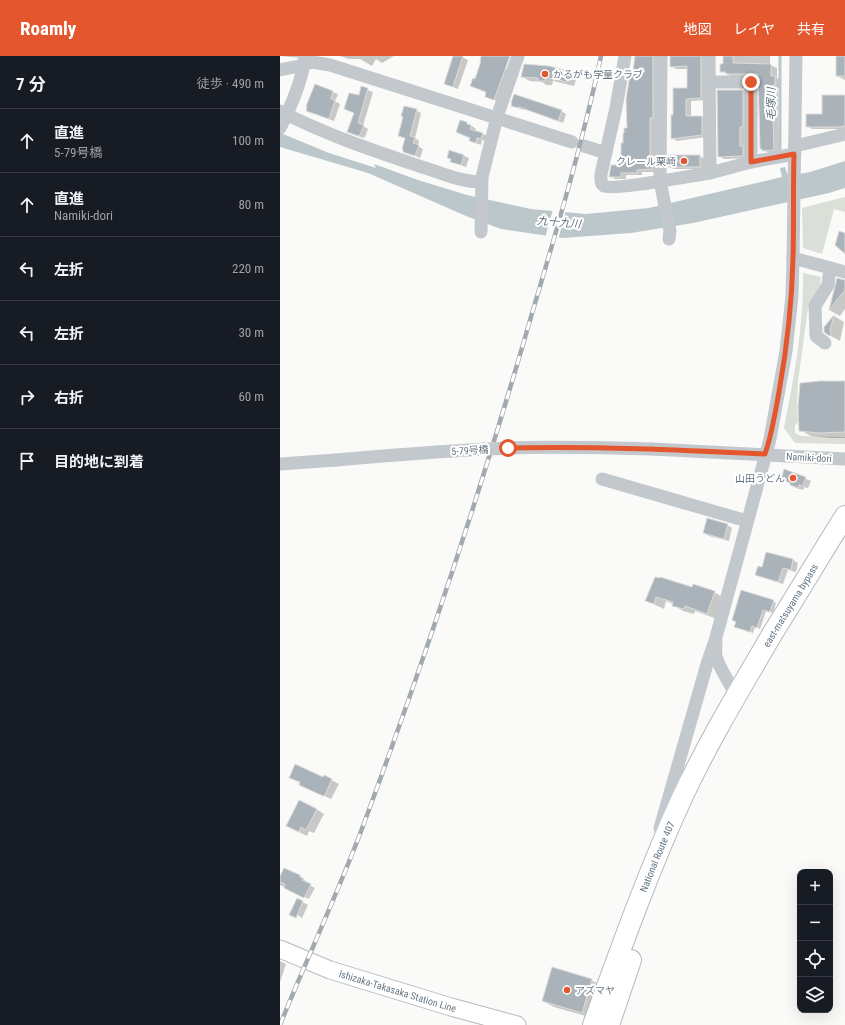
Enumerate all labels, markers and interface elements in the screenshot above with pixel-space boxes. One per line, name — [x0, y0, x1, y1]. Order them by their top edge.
text: Roamly — [20, 17, 76, 40]
text: 地図 — [683, 21, 711, 37]
text: レイヤ — [733, 21, 775, 37]
text: 共有 — [797, 21, 825, 37]
marker: かるがも学童クラブ — [540, 69, 550, 79]
place label: かるがも学童クラブ — [553, 69, 643, 80]
route end — [742, 73, 760, 91]
text: 7 分 — [16, 74, 46, 94]
text: 徒歩 · 490 m — [197, 76, 264, 91]
water label: 毛塚川 — [765, 87, 778, 121]
text: 直進 — [54, 124, 84, 142]
icon: ahead — [16, 130, 38, 152]
text: 100 m — [232, 133, 264, 148]
text: 5-79号橋 — [54, 145, 102, 160]
place label: クレール栗崎 — [616, 156, 676, 167]
marker: クレール栗崎 — [679, 156, 689, 166]
text: 直進 — [54, 190, 84, 208]
icon: ahead — [16, 194, 38, 216]
text: 80 m — [238, 197, 264, 212]
text: Namiki-dori — [54, 208, 113, 223]
water label: 九十九川 — [536, 214, 582, 231]
icon: left — [16, 258, 38, 280]
text: 左折 — [54, 261, 84, 279]
text: 220 m — [232, 261, 264, 276]
icon: left — [16, 322, 38, 344]
text: 左折 — [54, 325, 84, 343]
text: 30 m — [238, 325, 264, 340]
icon: right — [16, 386, 38, 408]
text: 右折 — [54, 389, 84, 407]
text: 60 m — [238, 389, 264, 404]
route start — [499, 439, 517, 457]
street label: 5-79号橋 — [451, 444, 489, 457]
icon: arrive — [16, 450, 38, 472]
street label: Namiki-dori — [786, 451, 832, 464]
text: 目的地に到着 — [54, 453, 144, 471]
place label: 山田うどん — [735, 473, 785, 484]
marker: 山田うどん — [788, 473, 798, 483]
street label: east-matsuyama bypass — [761, 561, 820, 649]
street label: National Route 407 — [638, 820, 677, 894]
map controls — [797, 869, 833, 1013]
button: + — [797, 869, 833, 905]
button: − — [797, 905, 833, 941]
button: locate — [797, 941, 833, 977]
street label: Ishizaka-Takasaka Station Line — [338, 968, 458, 1014]
button: layers — [797, 977, 833, 1013]
marker: アズマヤ — [562, 985, 572, 995]
place label: アズマヤ — [575, 985, 615, 996]

